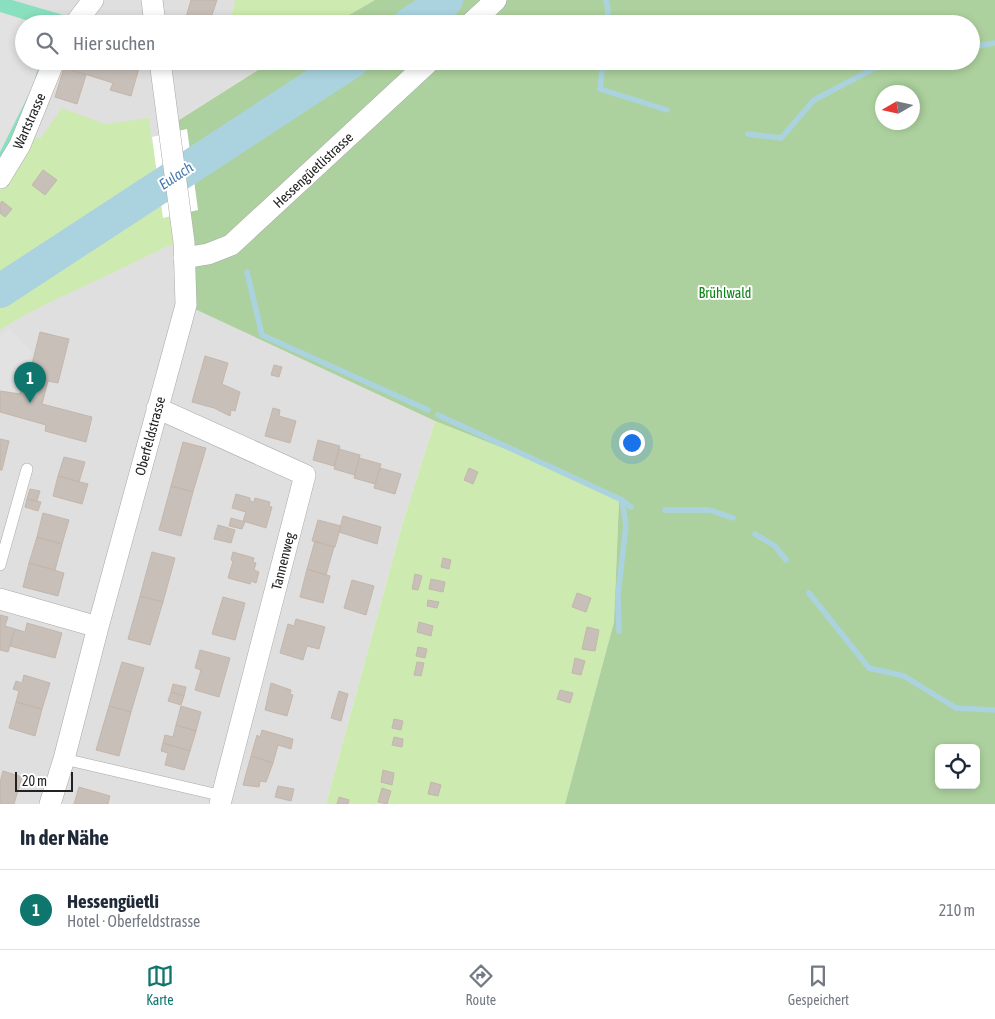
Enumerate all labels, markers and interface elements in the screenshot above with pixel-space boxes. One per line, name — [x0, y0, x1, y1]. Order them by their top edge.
search box — [15, 15, 980, 70]
icon: search — [33, 29, 61, 57]
text: Hier suchen — [73, 32, 155, 54]
north arrow — [875, 85, 920, 130]
street label: Wartstrasse — [10, 90, 48, 152]
street label: Hessengüetlistrasse — [270, 129, 356, 211]
water label: Eulach — [156, 158, 196, 193]
park label: Brühlwald — [699, 285, 751, 301]
pin: 1 — [14, 362, 46, 403]
street label: Oberfeldstrasse — [132, 395, 168, 477]
your location — [619, 430, 645, 456]
street label: Tannenweg — [268, 530, 298, 592]
map controls — [935, 744, 980, 789]
button: locate — [935, 744, 980, 789]
scale bar — [15, 769, 72, 792]
text: 20 m — [22, 773, 47, 789]
text: In der Nähe — [20, 825, 109, 849]
text: Hessengüetli — [67, 890, 159, 912]
text: 1 — [32, 901, 40, 919]
text: 210 m — [939, 901, 975, 919]
text: Hotel · Oberfeldstrasse — [67, 912, 200, 930]
tab: Karte — [146, 962, 174, 1008]
tab: Route — [466, 962, 496, 1008]
tab: Gespeichert — [788, 962, 849, 1008]

